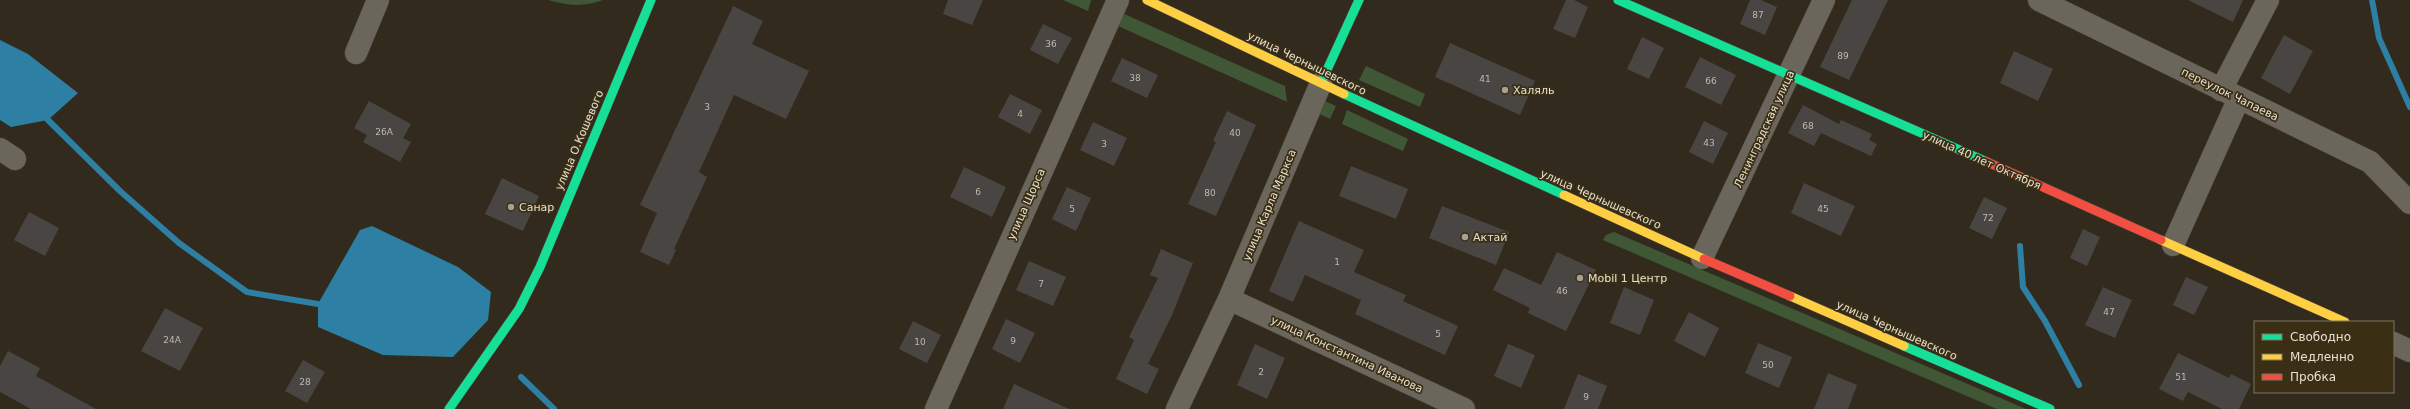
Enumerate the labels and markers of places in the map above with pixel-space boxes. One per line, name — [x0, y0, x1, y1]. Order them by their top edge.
place label: Халяль — [1513, 84, 1554, 97]
marker: Халяль — [1500, 85, 1510, 95]
place label: Санар — [519, 201, 554, 214]
marker: Санар — [506, 202, 516, 212]
place label: Актай — [1473, 231, 1507, 244]
marker: Актай — [1460, 232, 1470, 242]
place label: Mobil 1 Центр — [1588, 272, 1667, 285]
marker: Mobil 1 Центр — [1575, 273, 1585, 283]

